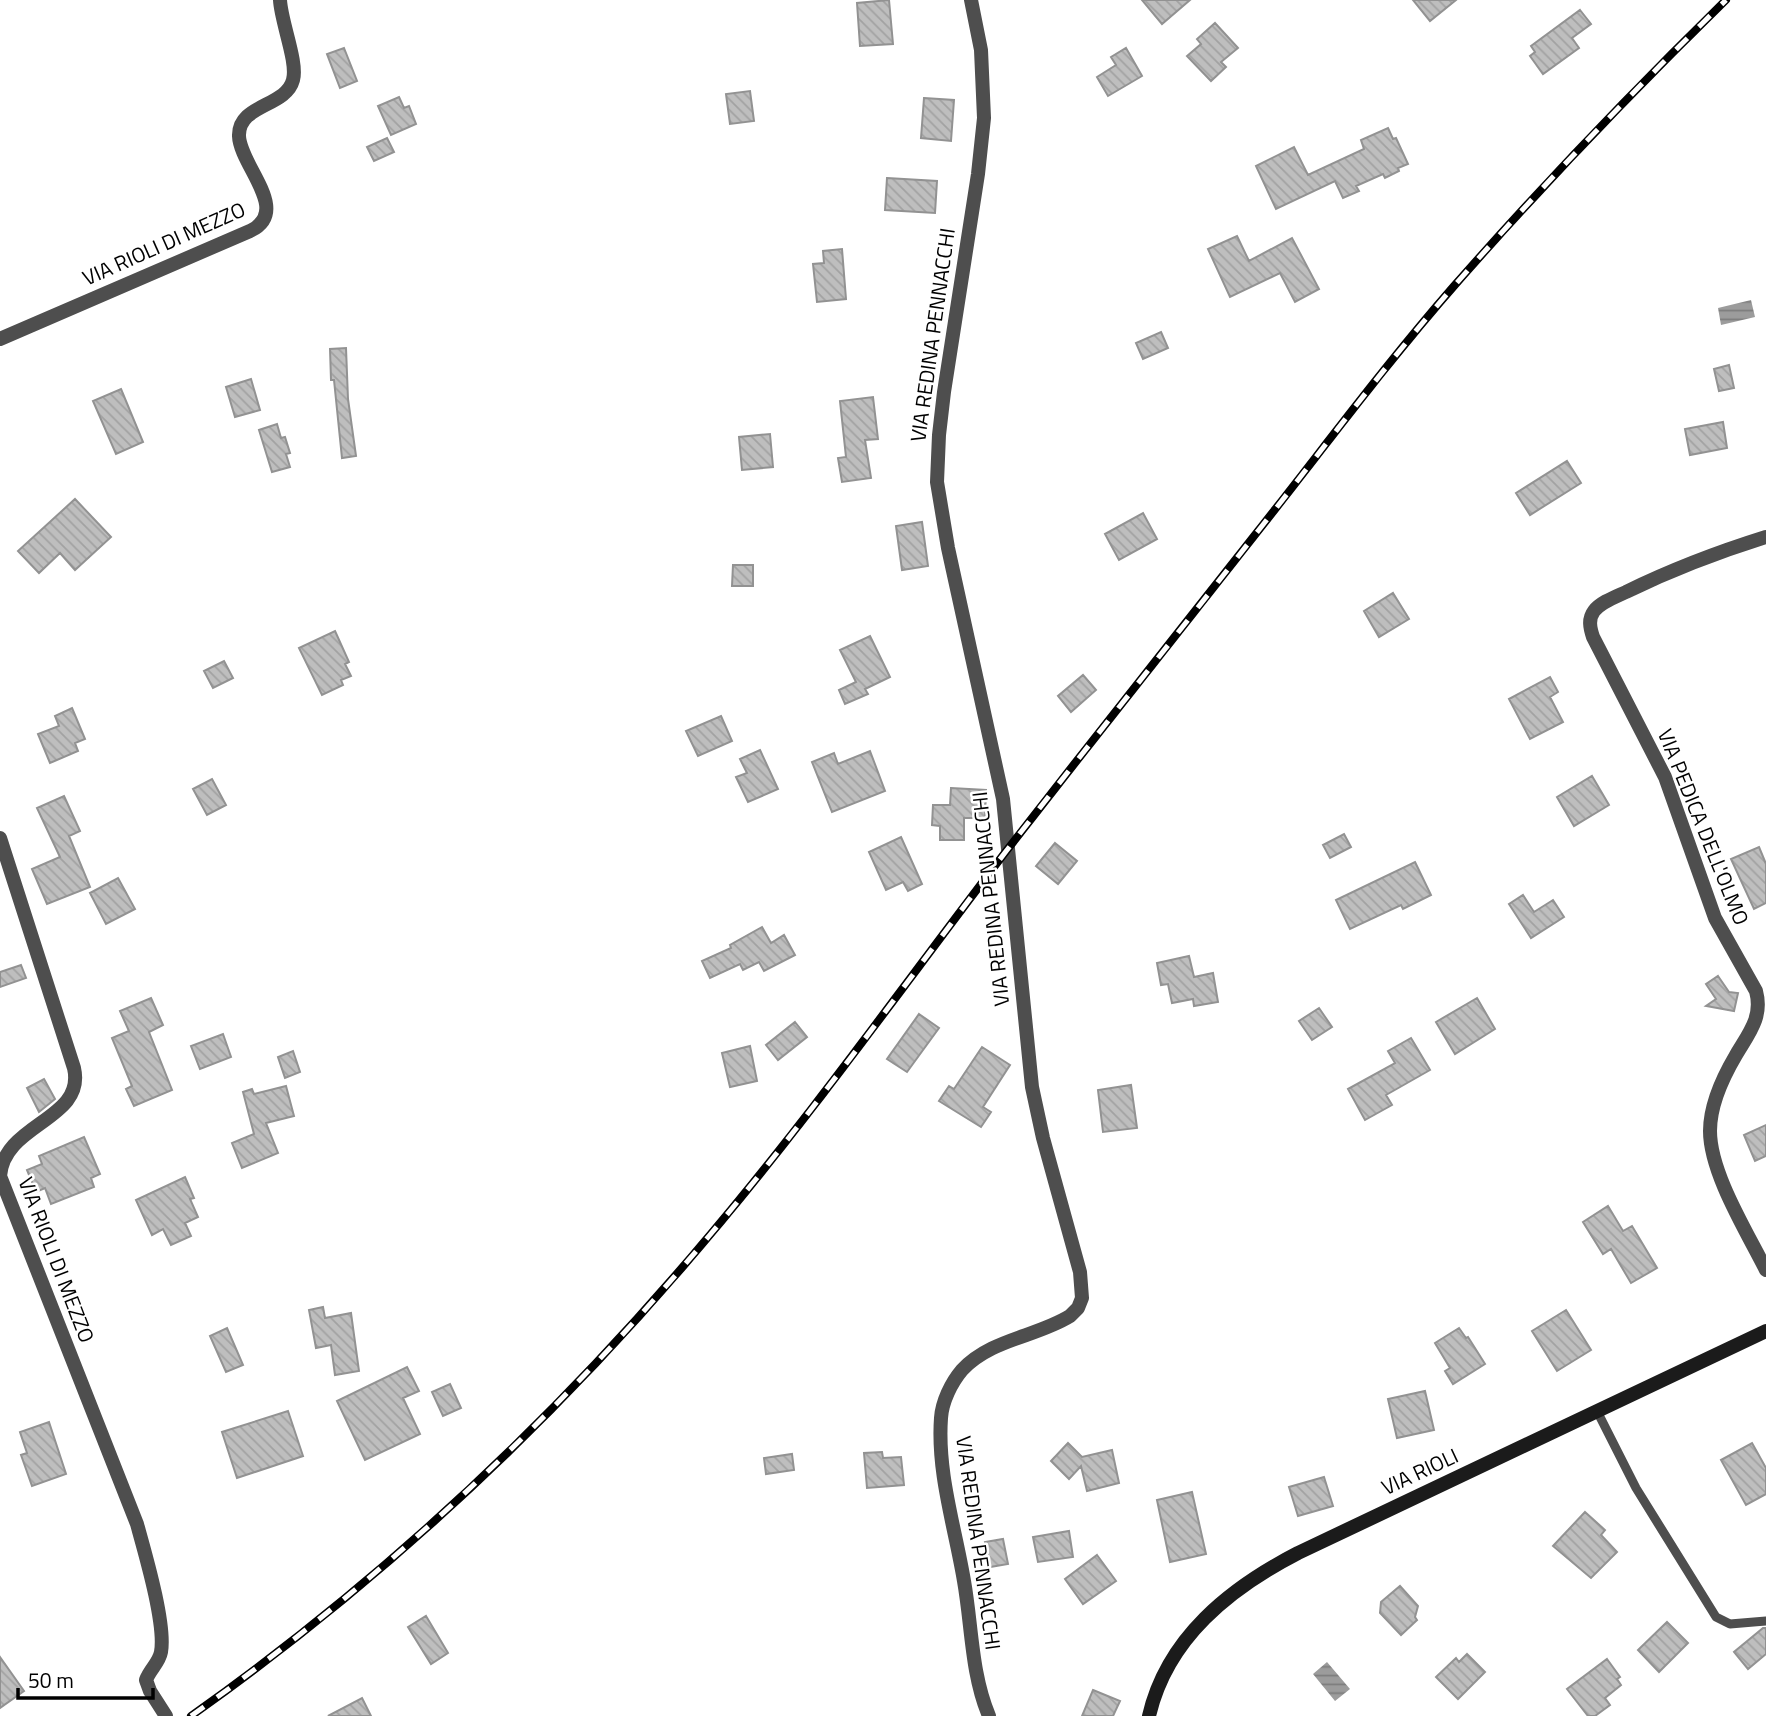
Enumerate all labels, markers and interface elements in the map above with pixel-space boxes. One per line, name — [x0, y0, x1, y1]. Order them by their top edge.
street label: VIA RIOLI DI MEZZO — [77, 193, 250, 293]
street label: VIA REDINA PENNACCHI — [901, 226, 963, 444]
street label: VIA PEDICA DELL'OLMO — [1650, 724, 1758, 930]
street label: VIA REDINA PENNACCHI — [963, 790, 1017, 1008]
street label: VIA RIOLI DI MEZZO — [11, 1172, 103, 1347]
street label: VIA REDINA PENNACCHI — [948, 1434, 1010, 1652]
street label: VIA RIOLI — [1376, 1439, 1463, 1503]
scale bar — [18, 1656, 152, 1700]
text: 50 m — [28, 1664, 74, 1696]

